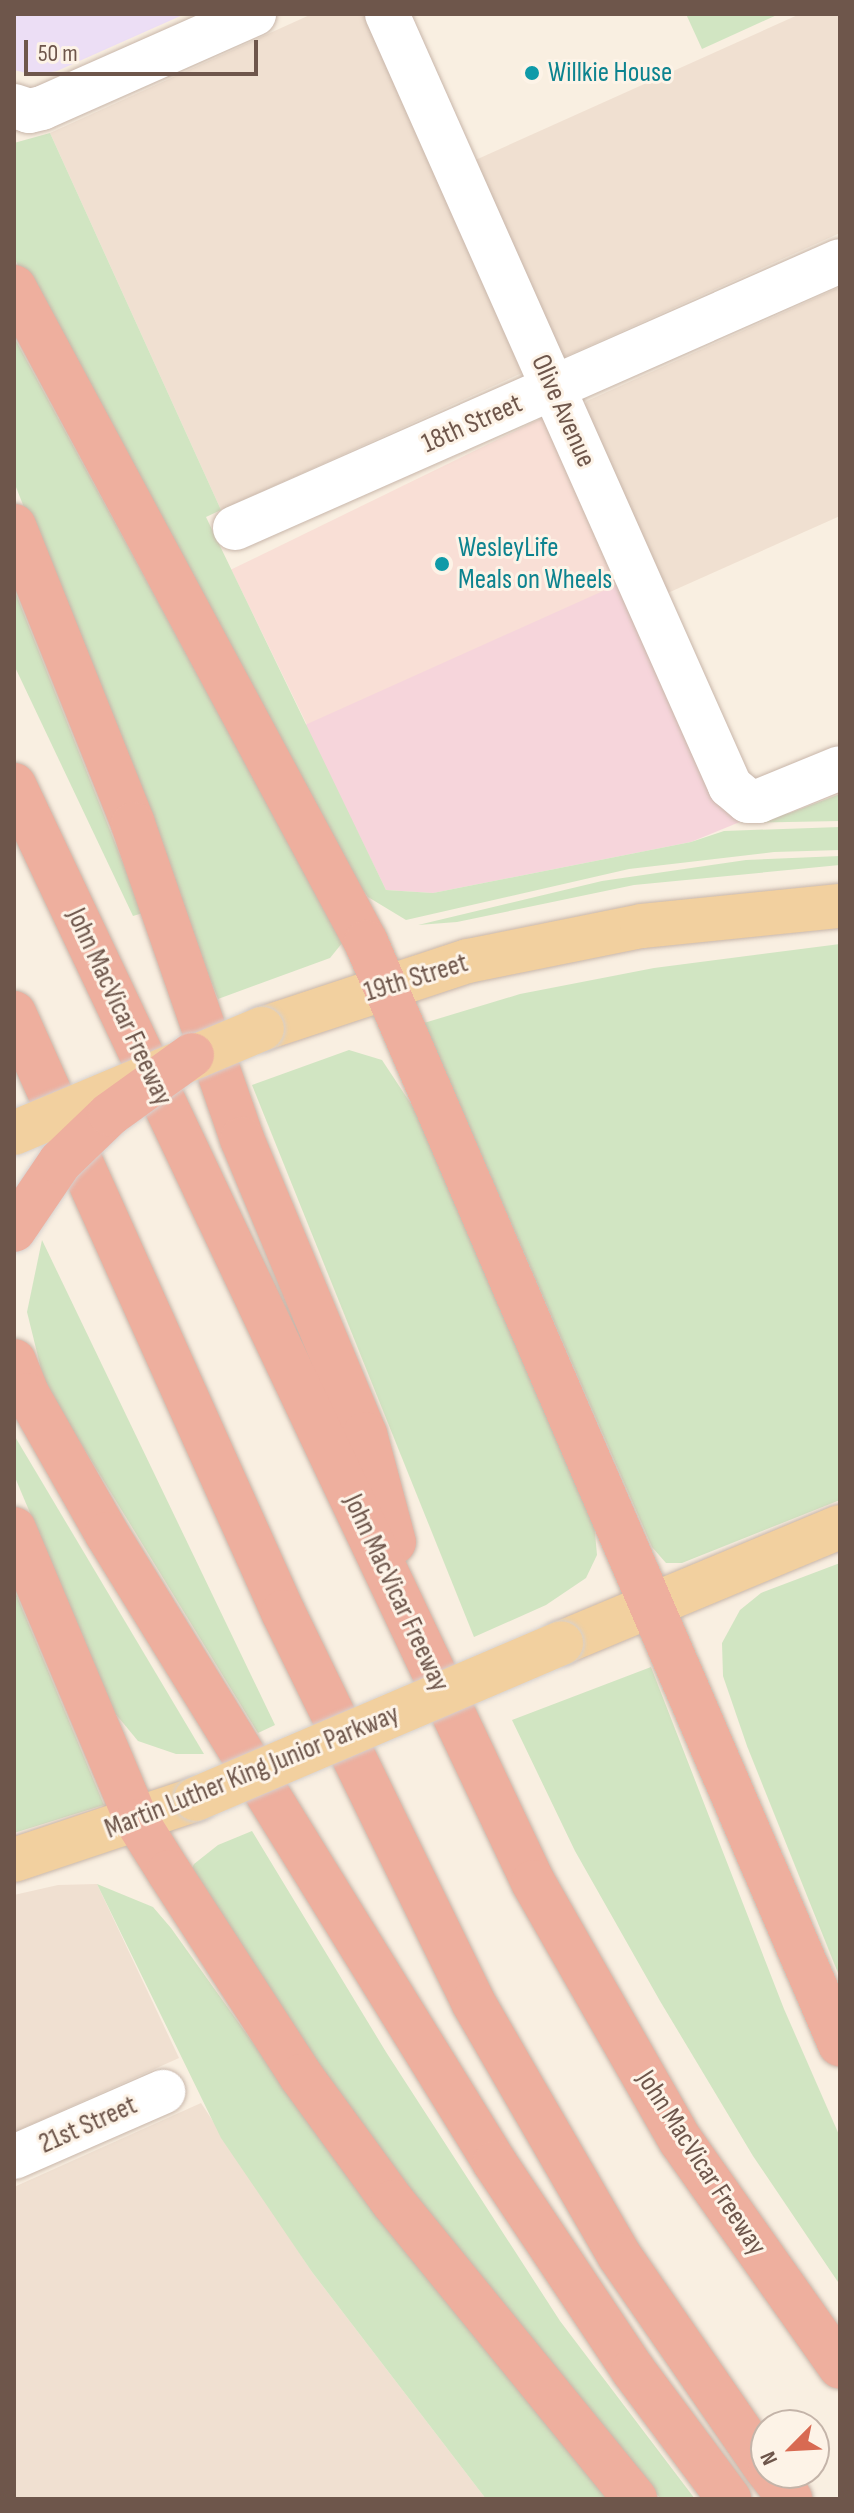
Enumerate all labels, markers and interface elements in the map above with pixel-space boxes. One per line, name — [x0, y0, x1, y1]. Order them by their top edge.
scale bar — [28, 24, 262, 74]
text: 50 m — [38, 39, 78, 68]
place label: Willkie House — [548, 56, 672, 90]
marker: Willkie House — [523, 64, 541, 82]
street label: Olive Avenue — [523, 350, 603, 472]
street label: 18th Street — [417, 387, 527, 461]
place label: WesleyLife Meals on Wheels — [458, 531, 612, 597]
marker: WesleyLife Meals on Wheels — [433, 555, 451, 573]
street label: John MacVicar Freeway — [59, 903, 179, 1111]
street label: 19th Street — [360, 946, 472, 1010]
street label: John MacVicar Freeway — [336, 1489, 456, 1697]
street label: Martin Luther King Junior Parkway — [100, 1698, 404, 1846]
street label: John MacVicar Freeway — [629, 2064, 773, 2262]
street label: 21st Street — [34, 2089, 142, 2161]
north arrow — [750, 2409, 830, 2489]
text: N — [755, 2447, 784, 2469]

